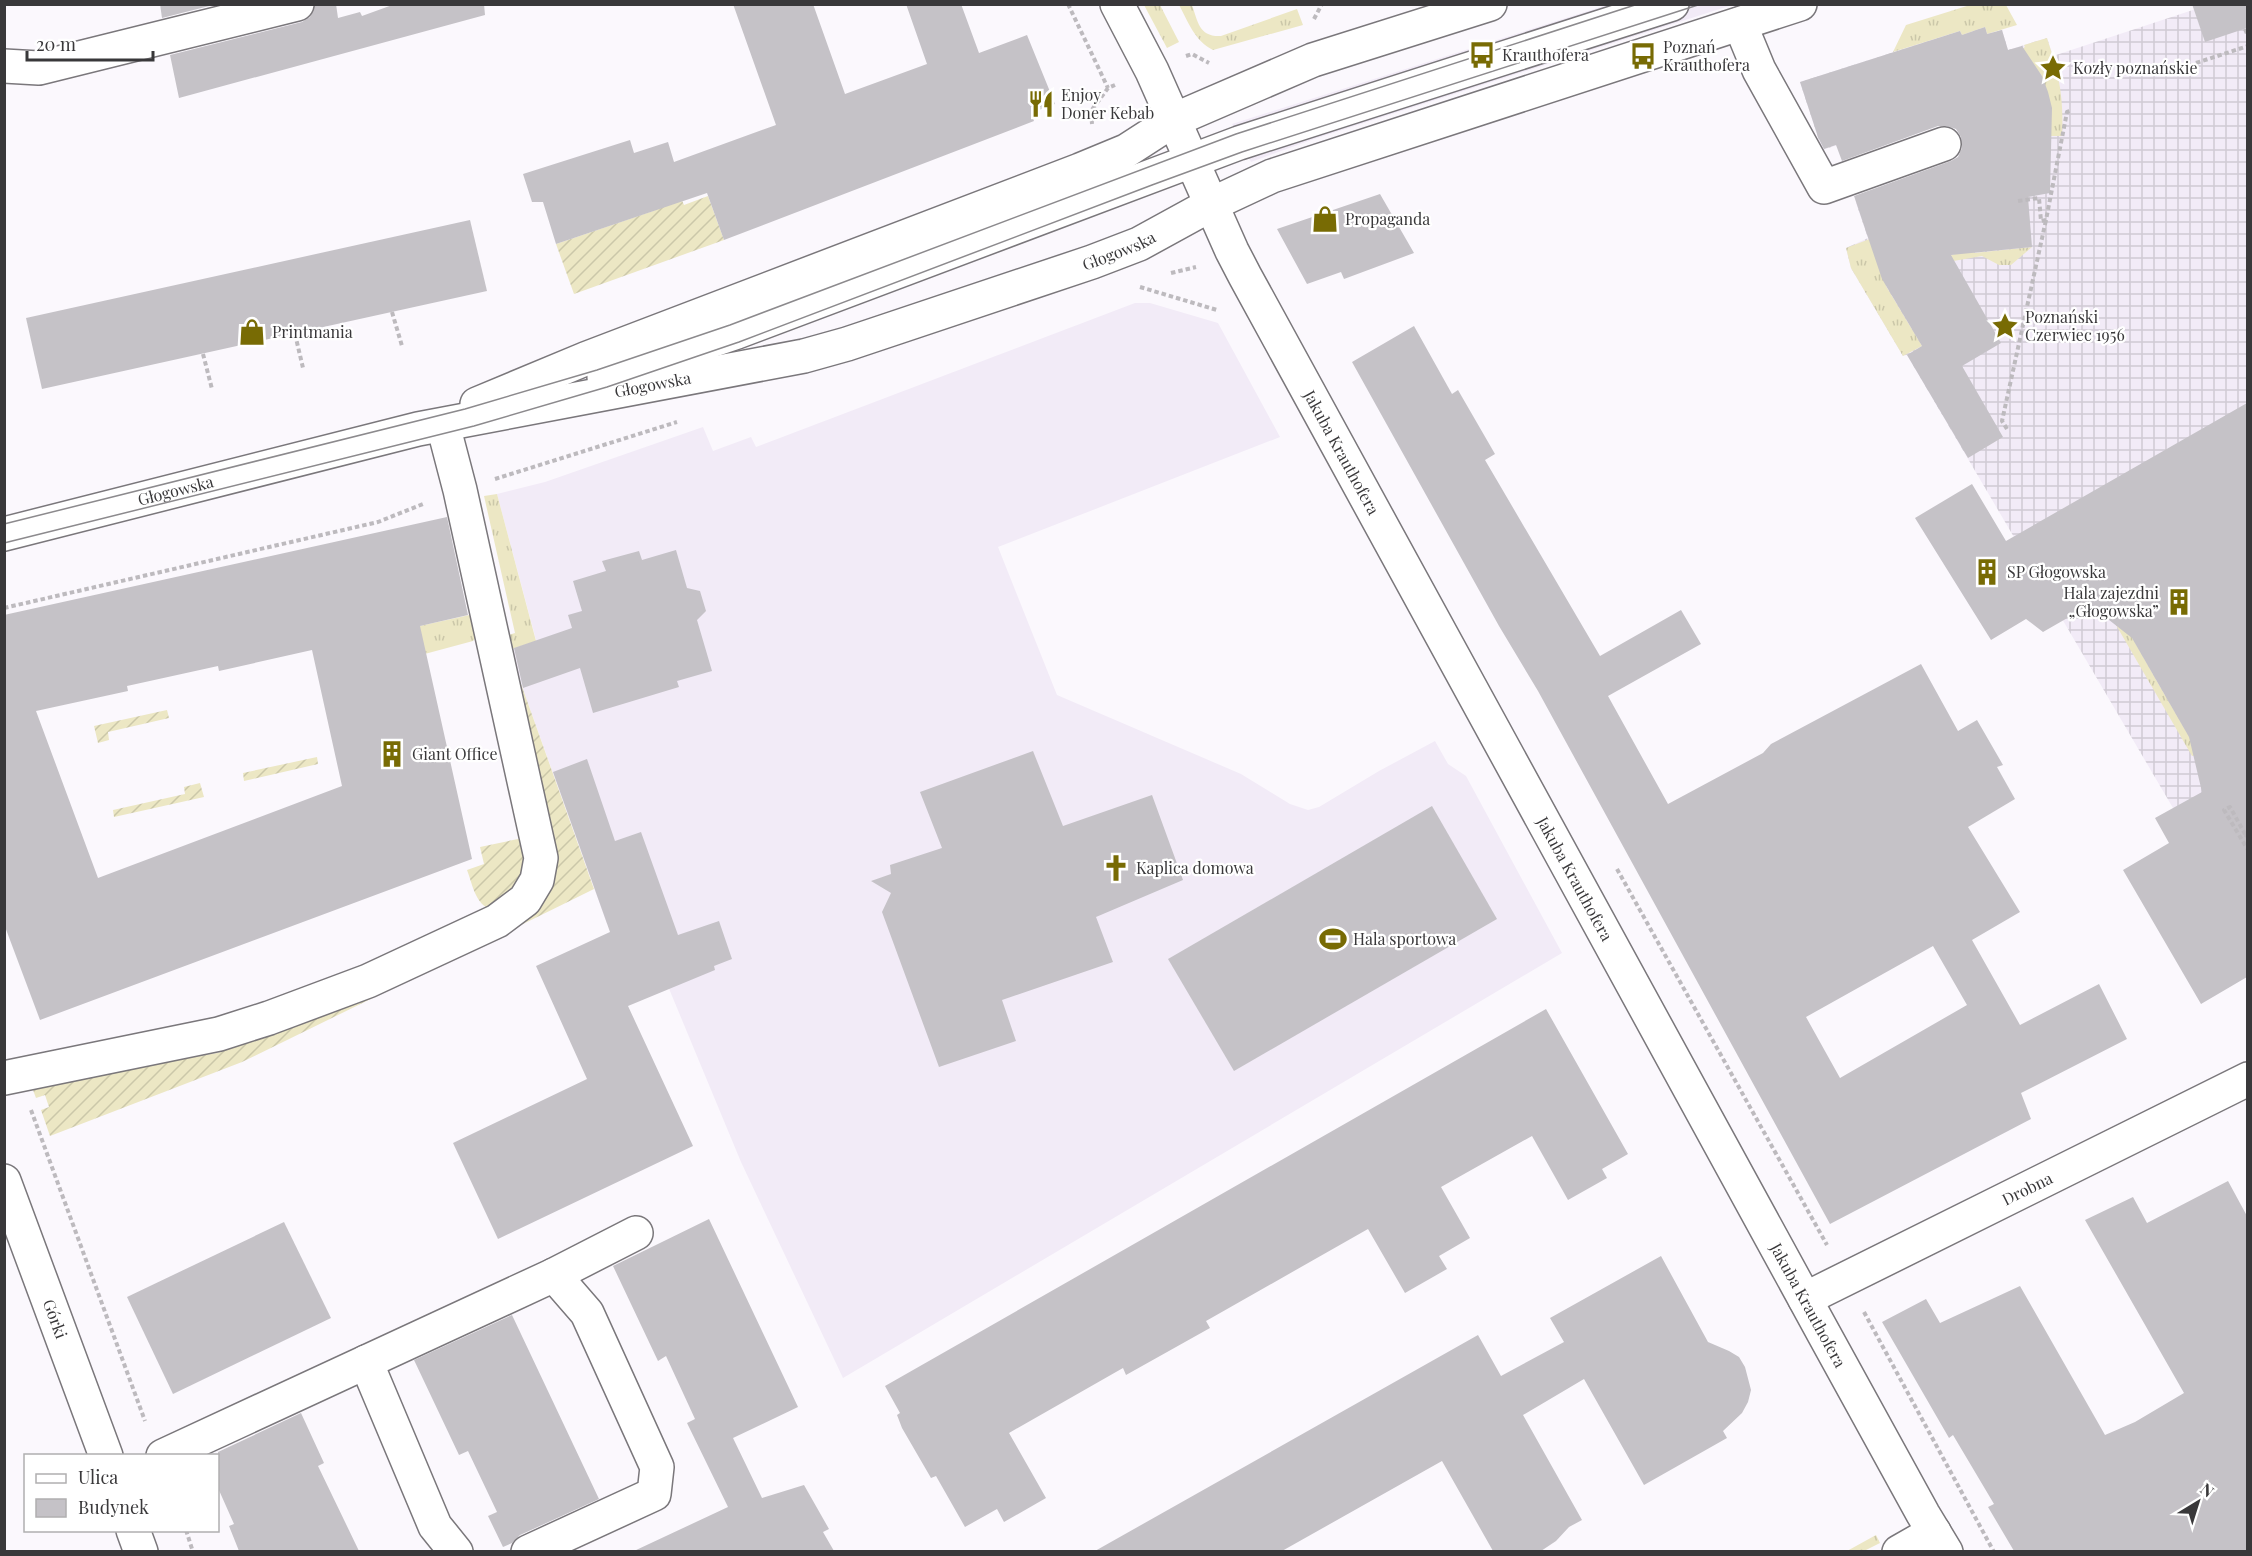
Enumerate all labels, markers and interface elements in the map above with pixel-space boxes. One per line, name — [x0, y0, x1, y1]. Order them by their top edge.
scale bar — [27, 24, 153, 62]
text: 20 m — [36, 32, 76, 56]
place label: Poznań Krauthofera — [1663, 36, 1750, 75]
bus stop icon: Krauthofera — [1467, 40, 1497, 70]
bus stop icon: Poznań Krauthofera — [1628, 41, 1658, 71]
place label: Krauthofera — [1502, 44, 1589, 65]
place icon: Kozły poznańskie — [2038, 53, 2068, 83]
place label: Kozły poznańskie — [2073, 57, 2198, 78]
place label: Enjoy Doner Kebab — [1061, 84, 1154, 123]
restaurant icon: Enjoy Doner Kebab — [1026, 89, 1056, 119]
shop icon: Propaganda — [1310, 204, 1340, 234]
place label: Propaganda — [1345, 208, 1430, 229]
street label: Głogowska — [1079, 226, 1159, 275]
place label: Poznański Czerwiec 1956 — [2025, 306, 2125, 345]
place icon: Poznański Czerwiec 1956 — [1990, 311, 2020, 341]
shop icon: Printmania — [237, 317, 267, 347]
place label: Printmania — [272, 321, 353, 342]
street label: Głogowska — [613, 367, 693, 402]
street label: Jakuba Krauthofera — [1299, 386, 1385, 518]
street label: Głogowska — [135, 470, 216, 510]
building icon: SP Głogowska — [1972, 557, 2002, 587]
place label: SP Głogowska — [2007, 561, 2106, 582]
place label: Hala zajezdni „Głogowska” — [2064, 582, 2159, 621]
building icon: Hala zajezdni „Głogowska” — [2164, 587, 2194, 617]
building icon: Giant Office — [377, 739, 407, 769]
place label: Giant Office — [412, 743, 497, 764]
street label: Jakuba Krauthofera — [1532, 812, 1618, 945]
church icon: Kaplica domowa — [1101, 853, 1131, 883]
place label: Kaplica domowa — [1136, 857, 1254, 878]
sports icon: Hala sportowa — [1318, 924, 1348, 954]
place label: Hala sportowa — [1353, 928, 1456, 949]
street label: Drobna — [1998, 1167, 2056, 1210]
street label: Jakuba Krauthofera — [1766, 1238, 1851, 1371]
street label: Górki — [39, 1296, 73, 1342]
legend — [24, 1454, 219, 1532]
text: Ulica — [78, 1465, 118, 1489]
north arrow — [2168, 1472, 2228, 1532]
text: N — [2197, 1478, 2219, 1502]
text: Budynek — [78, 1495, 149, 1519]

